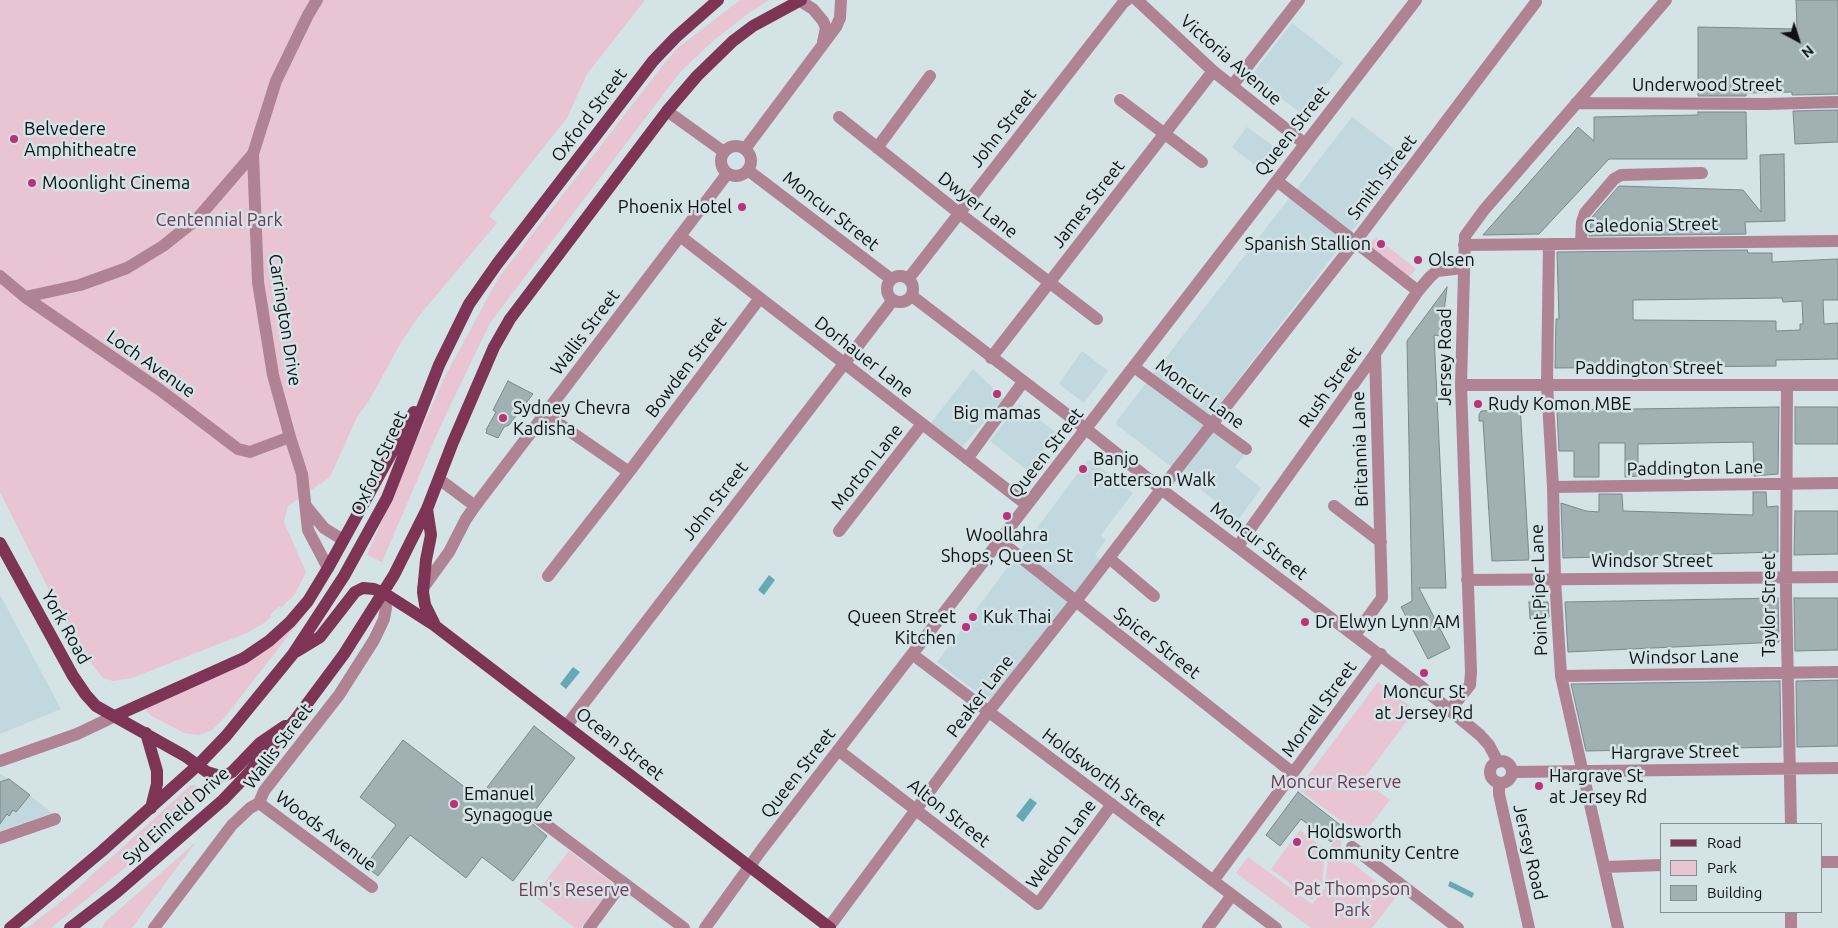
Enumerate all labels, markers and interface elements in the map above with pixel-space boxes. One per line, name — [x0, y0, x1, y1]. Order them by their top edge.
street label: Victoria Avenue — [1176, 10, 1286, 110]
north arrow — [1773, 15, 1823, 65]
text: N — [1799, 42, 1817, 61]
street label: Oxford Street — [547, 64, 631, 166]
street label: Underwood Street — [1632, 74, 1782, 96]
street label: Queen Street — [1250, 81, 1334, 181]
street label: John Street — [965, 84, 1041, 172]
place label: Belvedere Amphitheatre — [24, 118, 137, 160]
street label: Smith Street — [1343, 130, 1421, 224]
marker: Belvedere Amphitheatre — [8, 133, 20, 145]
street label: James Street — [1047, 156, 1129, 252]
street label: Moncur Street — [779, 167, 883, 255]
street label: Dwyer Lane — [934, 167, 1022, 243]
place label: Moonlight Cinema — [42, 172, 190, 194]
marker: Moonlight Cinema — [26, 177, 38, 189]
place label: Phoenix Hotel — [618, 196, 732, 218]
marker: Phoenix Hotel — [736, 201, 748, 213]
park label: Centennial Park — [156, 209, 282, 231]
street label: Caledonia Street — [1584, 213, 1718, 237]
place label: Spanish Stallion — [1245, 233, 1371, 255]
marker: Spanish Stallion — [1375, 238, 1387, 250]
place label: Olsen — [1428, 249, 1475, 271]
street label: Carrington Drive — [264, 252, 306, 388]
marker: Olsen — [1412, 254, 1424, 266]
street label: Wallis Street — [546, 285, 624, 379]
street label: Jersey Road — [1434, 308, 1456, 406]
street label: Bowden Street — [641, 312, 731, 422]
street label: Dorhauer Lane — [810, 312, 918, 402]
street label: Loch Avenue — [103, 326, 199, 402]
street label: Rush Street — [1294, 342, 1366, 432]
street label: Moncur Lane — [1151, 354, 1249, 434]
street label: Paddington Street — [1575, 357, 1723, 379]
marker: Big mamas — [991, 388, 1003, 400]
street label: Britannia Lane — [1347, 391, 1373, 507]
place label: Rudy Komon MBE — [1488, 393, 1632, 415]
place label: Sydney Chevra Kadisha — [513, 397, 630, 439]
marker: Rudy Komon MBE — [1472, 398, 1484, 410]
place label: Big mamas — [953, 402, 1041, 424]
street label: Queen Street — [1004, 403, 1088, 503]
street label: Oxford Street — [346, 407, 412, 519]
marker: Sydney Chevra Kadisha — [497, 412, 509, 424]
street label: Morton Lane — [827, 420, 907, 514]
place label: Banjo Patterson Walk — [1093, 448, 1216, 490]
street label: Paddington Lane — [1627, 456, 1763, 480]
street label: John Street — [677, 457, 753, 545]
marker: Banjo Patterson Walk — [1077, 463, 1089, 475]
street label: Moncur Street — [1206, 497, 1312, 585]
marker: Woollahra Shops, Queen St — [1001, 510, 1013, 522]
place label: Woollahra Shops, Queen St — [941, 524, 1073, 566]
street label: Point Piper Lane — [1526, 524, 1552, 656]
street label: Windsor Street — [1591, 550, 1713, 572]
street label: Taylor Street — [1758, 553, 1780, 657]
street label: York Road — [37, 586, 95, 668]
street label: Spicer Street — [1109, 603, 1205, 683]
place label: Queen Street Kitchen — [847, 606, 956, 649]
place label: Kuk Thai — [983, 606, 1051, 628]
marker: Kuk Thai — [967, 611, 979, 623]
place label: Dr Elwyn Lynn AM — [1315, 611, 1460, 633]
marker: Dr Elwyn Lynn AM — [1299, 616, 1311, 628]
marker: Queen Street Kitchen — [960, 621, 972, 633]
street label: Windsor Lane — [1629, 645, 1739, 669]
street label: Peaker Lane — [942, 650, 1018, 742]
street label: Morrell Street — [1277, 657, 1361, 761]
marker: Moncur St at Jersey Rd — [1418, 667, 1430, 679]
place label: Moncur St at Jersey Rd — [1375, 681, 1473, 724]
street label: Wallis Street — [239, 699, 317, 793]
street label: Ocean Street — [572, 703, 668, 785]
street label: Queen Street — [756, 723, 840, 823]
street label: Holdsworth Street — [1038, 723, 1170, 831]
street label: Hargrave Street — [1611, 740, 1739, 764]
street label: Syd Einfeld Drive — [118, 762, 234, 870]
place label: Hargrave St at Jersey Rd — [1549, 765, 1647, 808]
park label: Moncur Reserve — [1271, 771, 1401, 793]
street label: Alton Street — [903, 774, 995, 852]
marker: Hargrave St at Jersey Rd — [1533, 780, 1545, 792]
place label: Emanuel Synagogue — [464, 783, 553, 826]
street label: Woods Avenue — [271, 786, 381, 876]
street label: Weldon Lane — [1021, 795, 1101, 893]
marker: Emanuel Synagogue — [448, 798, 460, 810]
street label: Jersey Road — [1508, 802, 1552, 902]
place label: Holdsworth Community Centre — [1307, 821, 1459, 864]
legend — [1660, 823, 1823, 913]
text: Road — [1707, 834, 1742, 851]
marker: Holdsworth Community Centre — [1291, 836, 1303, 848]
text: Park — [1707, 859, 1737, 876]
park label: Pat Thompson Park — [1294, 878, 1410, 921]
park label: Elm's Reserve — [518, 879, 630, 901]
text: Building — [1707, 884, 1762, 901]

